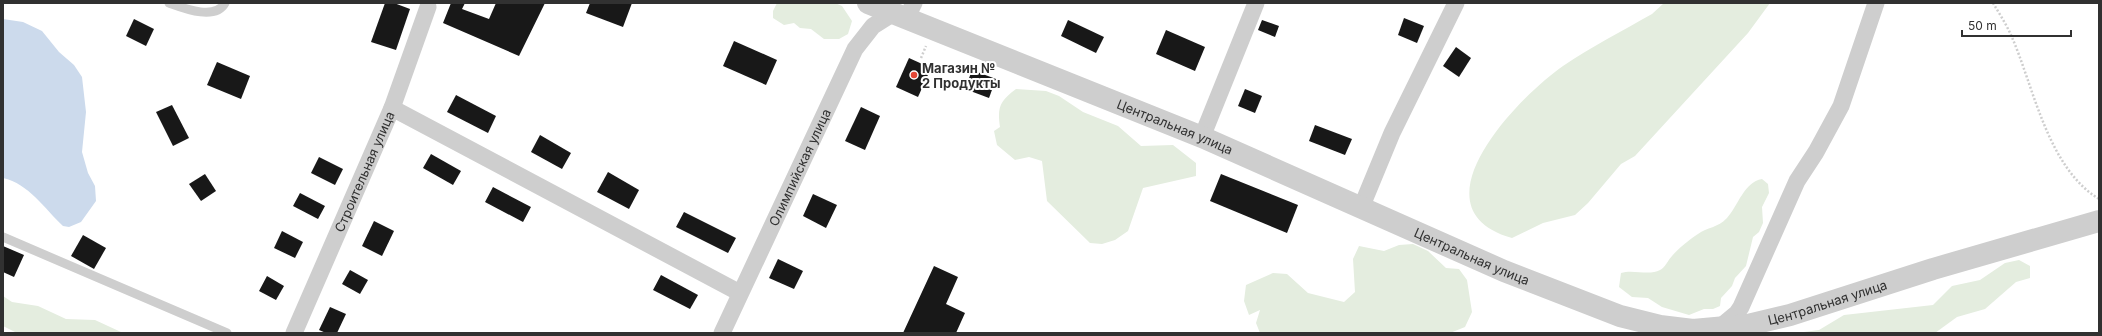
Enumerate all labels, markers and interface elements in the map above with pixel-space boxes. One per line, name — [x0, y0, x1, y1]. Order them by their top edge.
scale bar — [1962, 12, 2071, 38]
text: 50 m — [1968, 18, 1997, 33]
place label: Магазин № 2 Продукты — [922, 60, 1000, 91]
marker: Магазин № 2 Продукты — [909, 70, 919, 80]
street label: Центральная улица — [1115, 96, 1235, 158]
street label: Олимпийская улица — [765, 106, 834, 229]
street label: Строительная улица — [331, 109, 398, 235]
street label: Центральная улица — [1412, 224, 1532, 288]
street label: Центральная улица — [1766, 276, 1889, 328]

